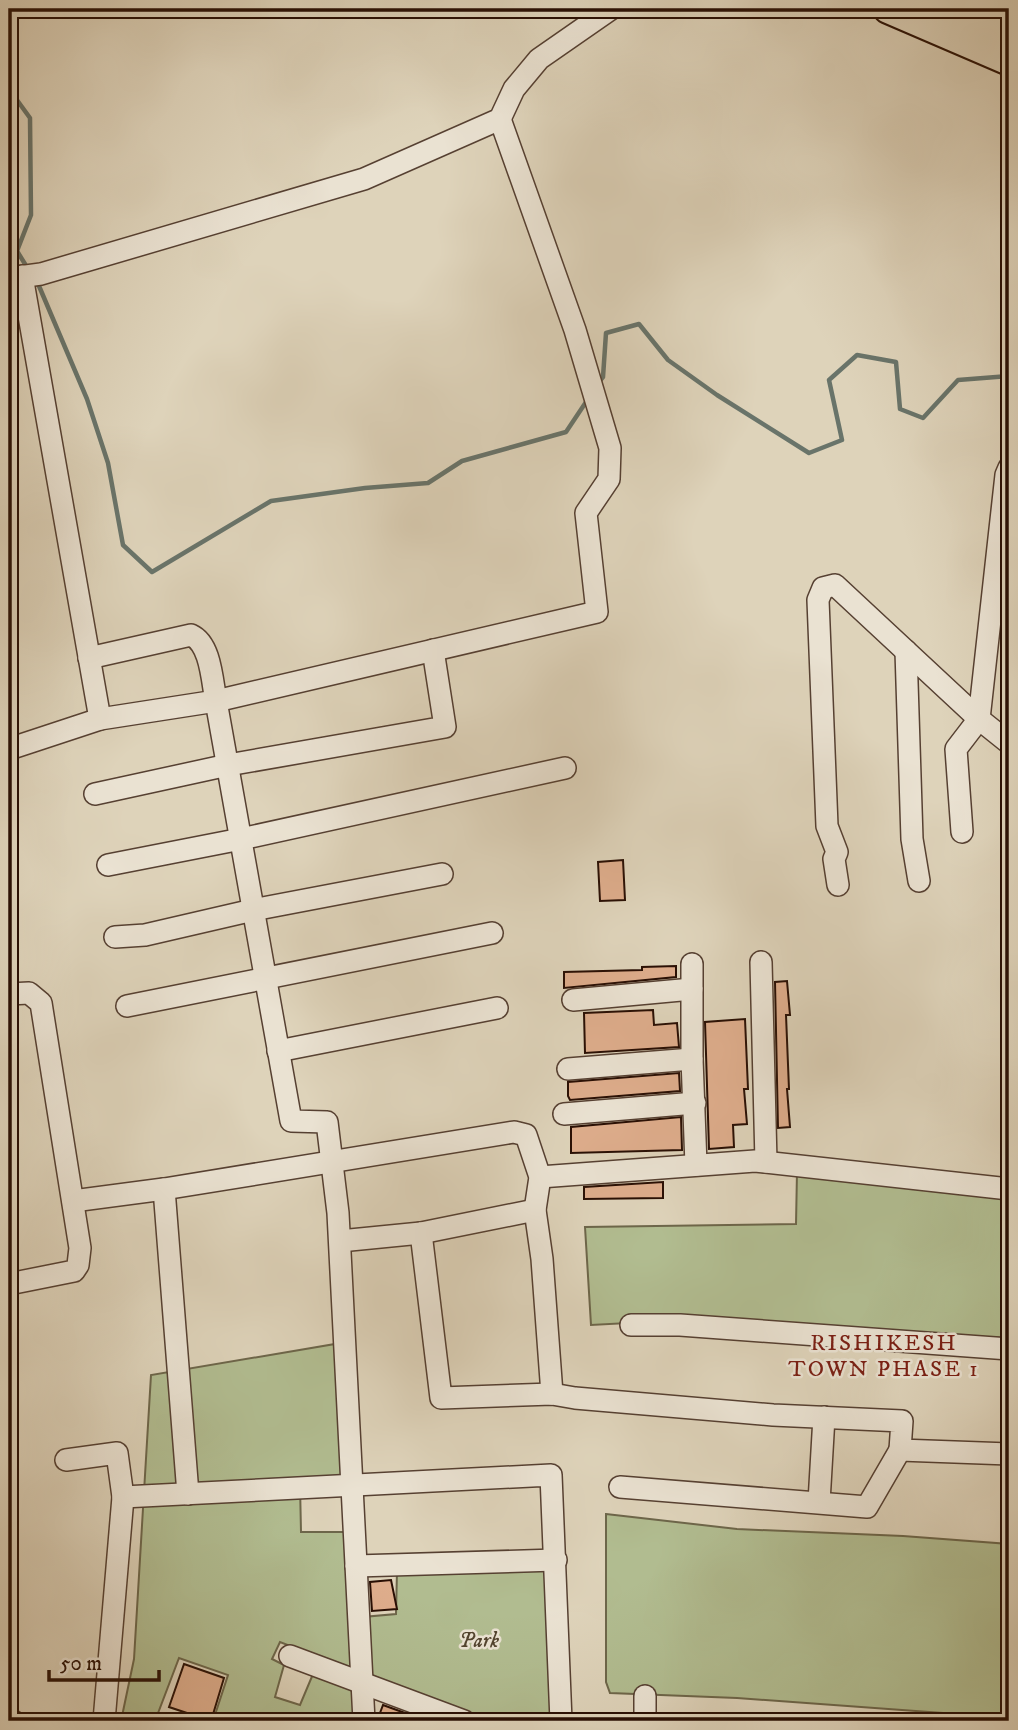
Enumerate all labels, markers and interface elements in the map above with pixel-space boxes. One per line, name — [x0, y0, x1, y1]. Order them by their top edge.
district label: RISHIKESH TOWN PHASE 1 — [788, 1329, 980, 1384]
park label: Park — [459, 1628, 499, 1654]
scale bar — [49, 1639, 159, 1683]
text: 50 m — [60, 1651, 102, 1677]

